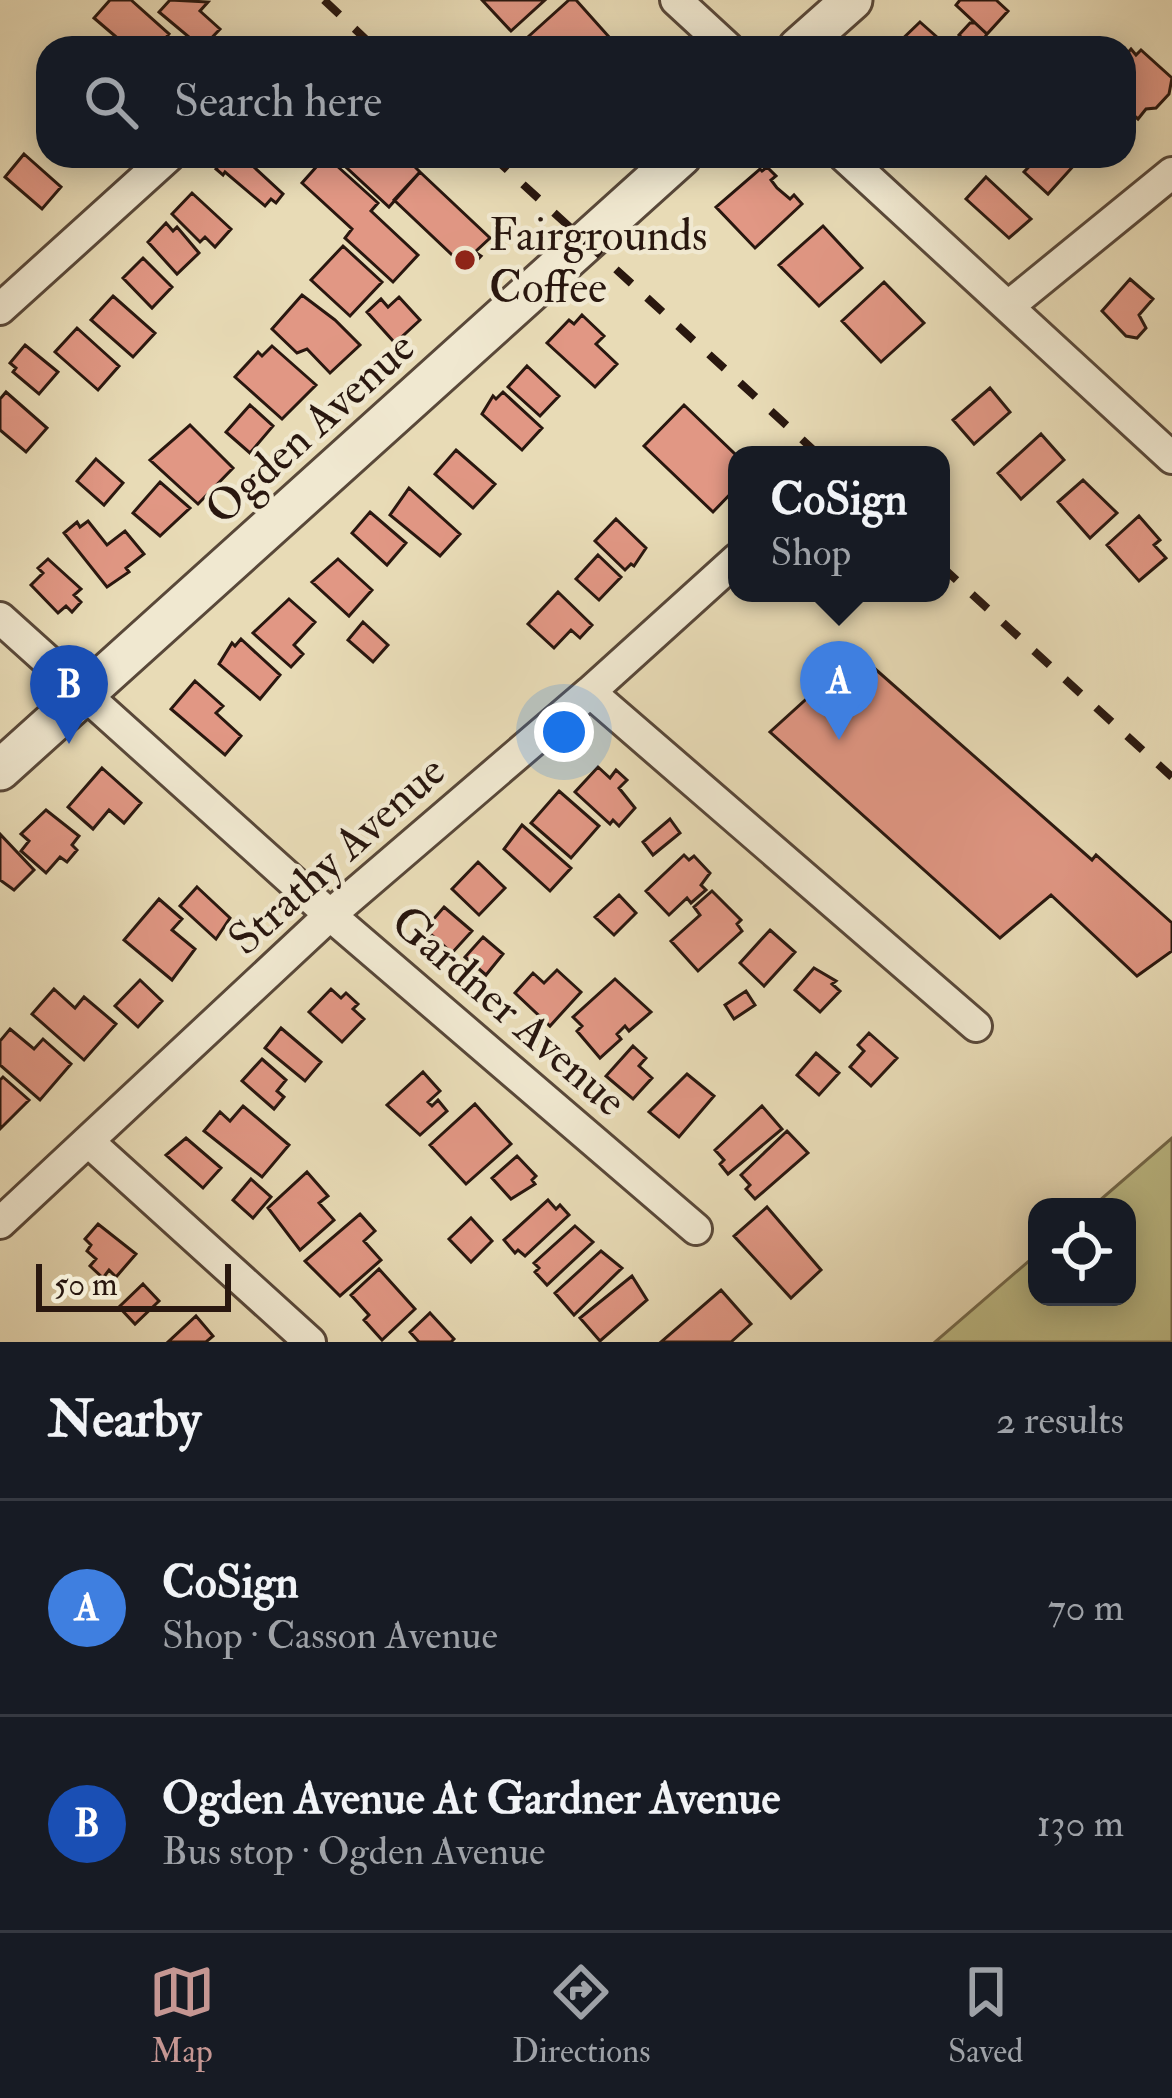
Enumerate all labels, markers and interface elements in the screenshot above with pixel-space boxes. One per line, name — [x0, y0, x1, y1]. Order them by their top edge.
search box — [36, 36, 1136, 168]
icon: search — [78, 69, 144, 135]
text: Search here — [174, 74, 382, 130]
place label: Fairgrounds Coffee — [489, 208, 707, 316]
marker: Fairgrounds Coffee — [452, 247, 478, 273]
street label: Ogden Avenue — [194, 320, 427, 537]
popup — [728, 446, 950, 602]
text: CoSign — [771, 472, 907, 528]
text: Shop — [771, 528, 851, 577]
pin: A — [800, 641, 878, 740]
pin: B — [30, 645, 108, 744]
your location — [534, 702, 594, 762]
street label: Strathy Avenue — [218, 744, 457, 967]
street label: Gardner Avenue — [380, 894, 638, 1129]
map controls — [1028, 1198, 1136, 1306]
button: locate — [1028, 1198, 1136, 1306]
scale bar — [36, 1258, 231, 1311]
text: 50 m — [54, 1264, 118, 1305]
text: Nearby — [48, 1388, 201, 1452]
text: 2 results — [996, 1396, 1124, 1445]
text: CoSign — [162, 1555, 299, 1611]
text: A — [75, 1583, 99, 1632]
text: 70 m — [1048, 1583, 1124, 1632]
text: Shop · Casson Avenue — [162, 1611, 498, 1660]
text: Ogden Avenue At Gardner Avenue — [162, 1771, 780, 1827]
text: B — [74, 1799, 100, 1848]
text: 130 m — [1037, 1799, 1124, 1848]
text: Bus stop · Ogden Avenue — [162, 1827, 545, 1876]
tab: Map — [149, 1959, 215, 2072]
tab: Directions — [512, 1959, 651, 2072]
tab: Saved — [948, 1959, 1023, 2072]

